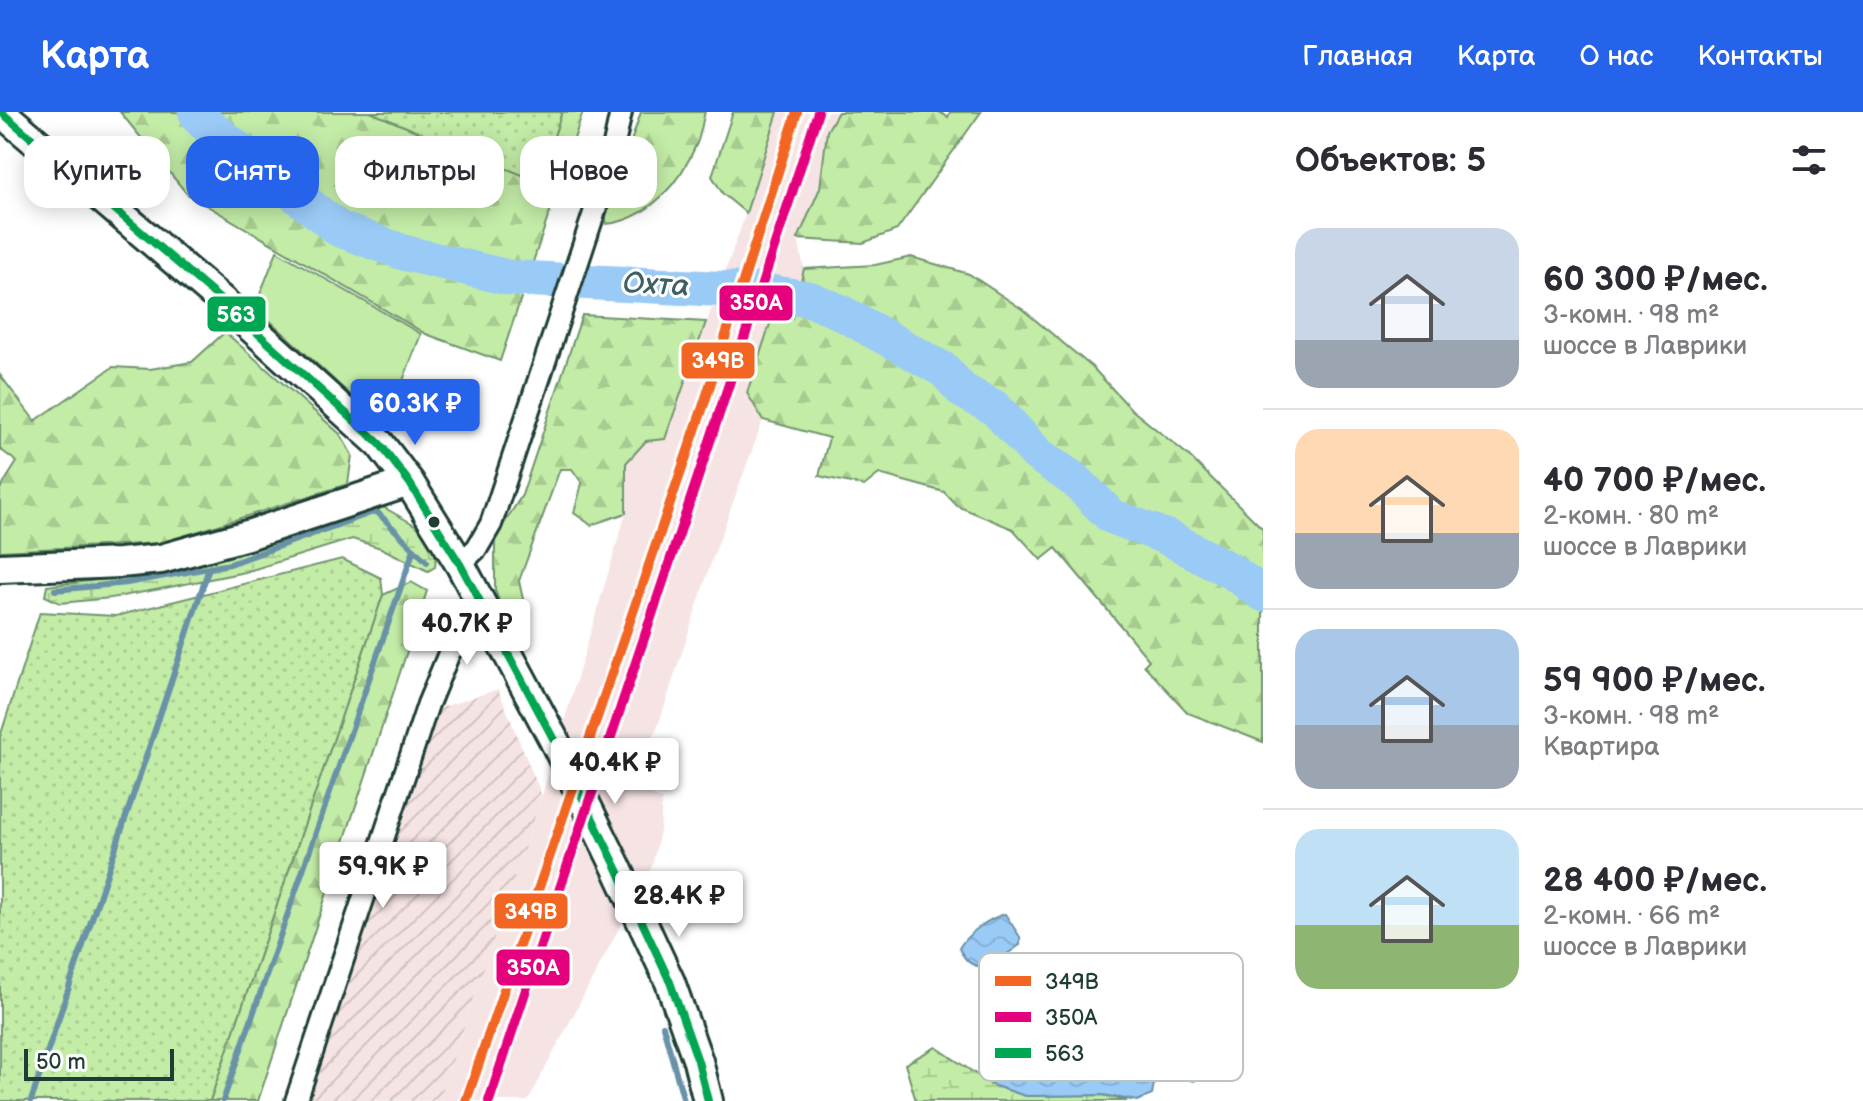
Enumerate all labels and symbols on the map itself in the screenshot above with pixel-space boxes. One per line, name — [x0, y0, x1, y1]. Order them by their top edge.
water label: Охта — [622, 265, 690, 305]
line badge: 350А — [718, 284, 794, 322]
text: 350А — [729, 290, 783, 317]
line badge: 563 — [206, 295, 267, 333]
text: 563 — [217, 302, 256, 329]
line badge: 349В — [680, 341, 756, 380]
text: 349В — [692, 348, 744, 375]
pin: 60.3K ₽ — [341, 379, 489, 447]
unlabelled marker — [426, 514, 442, 530]
pin: 40.7K ₽ — [393, 599, 541, 667]
pin: 40.4K ₽ — [541, 738, 689, 806]
pin: 59.9K ₽ — [309, 842, 457, 910]
pin: 28.4K ₽ — [605, 871, 753, 939]
line badge: 349В — [493, 892, 569, 930]
text: 349В — [505, 899, 557, 926]
line badge: 350А — [495, 948, 571, 987]
legend — [979, 953, 1243, 1081]
text: 350А — [506, 955, 560, 982]
text: 349В — [1045, 969, 1099, 996]
text: 350А — [1045, 1005, 1098, 1032]
text: 563 — [1045, 1041, 1085, 1068]
scale bar — [24, 1045, 174, 1081]

